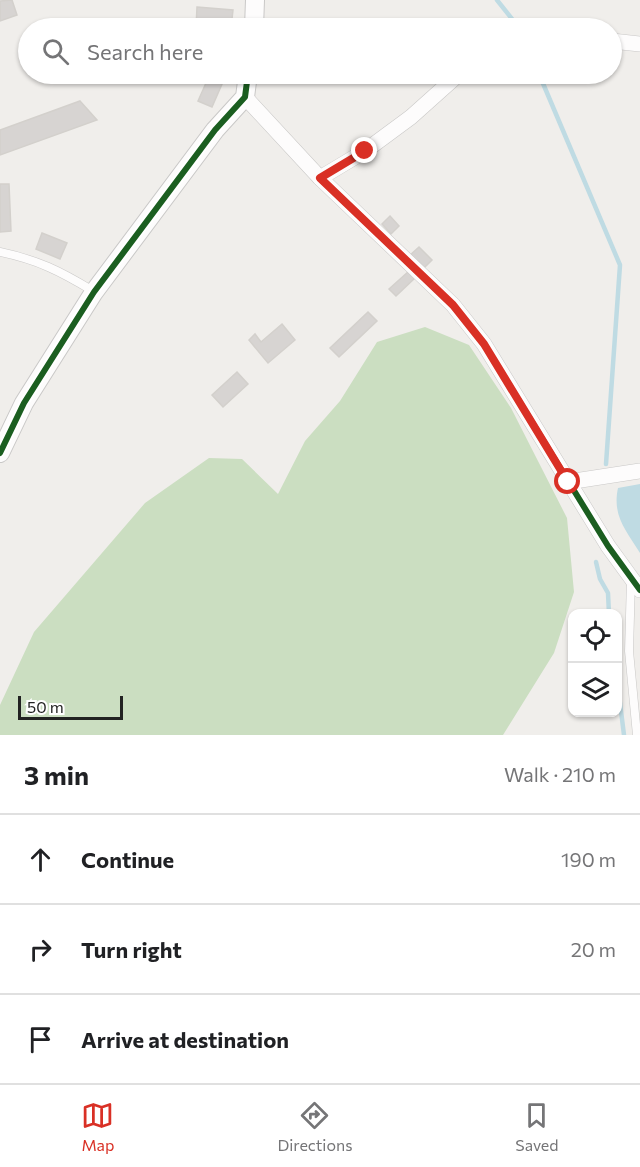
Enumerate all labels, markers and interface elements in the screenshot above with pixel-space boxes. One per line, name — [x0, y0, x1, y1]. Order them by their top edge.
search box — [18, 18, 622, 84]
icon: search — [39, 35, 72, 68]
text: Search here — [87, 38, 203, 65]
route end — [351, 137, 377, 163]
route start — [554, 468, 580, 494]
map controls — [568, 609, 622, 717]
button: locate — [568, 609, 622, 663]
button: layers — [568, 663, 622, 717]
scale bar — [18, 693, 123, 720]
text: 50 m — [27, 697, 64, 716]
text: 3 min — [24, 759, 89, 790]
text: Walk · 210 m — [504, 762, 616, 786]
icon: ahead — [24, 843, 57, 876]
text: Continue — [81, 846, 174, 873]
text: 190 m — [561, 847, 616, 871]
icon: right — [24, 933, 57, 966]
text: Turn right — [81, 936, 182, 963]
text: 20 m — [571, 937, 616, 961]
icon: arrive — [24, 1023, 57, 1056]
text: Arrive at destination — [81, 1026, 289, 1053]
tab: Map — [81, 1099, 114, 1154]
tab: Directions — [277, 1099, 352, 1154]
tab: Saved — [515, 1099, 559, 1154]

